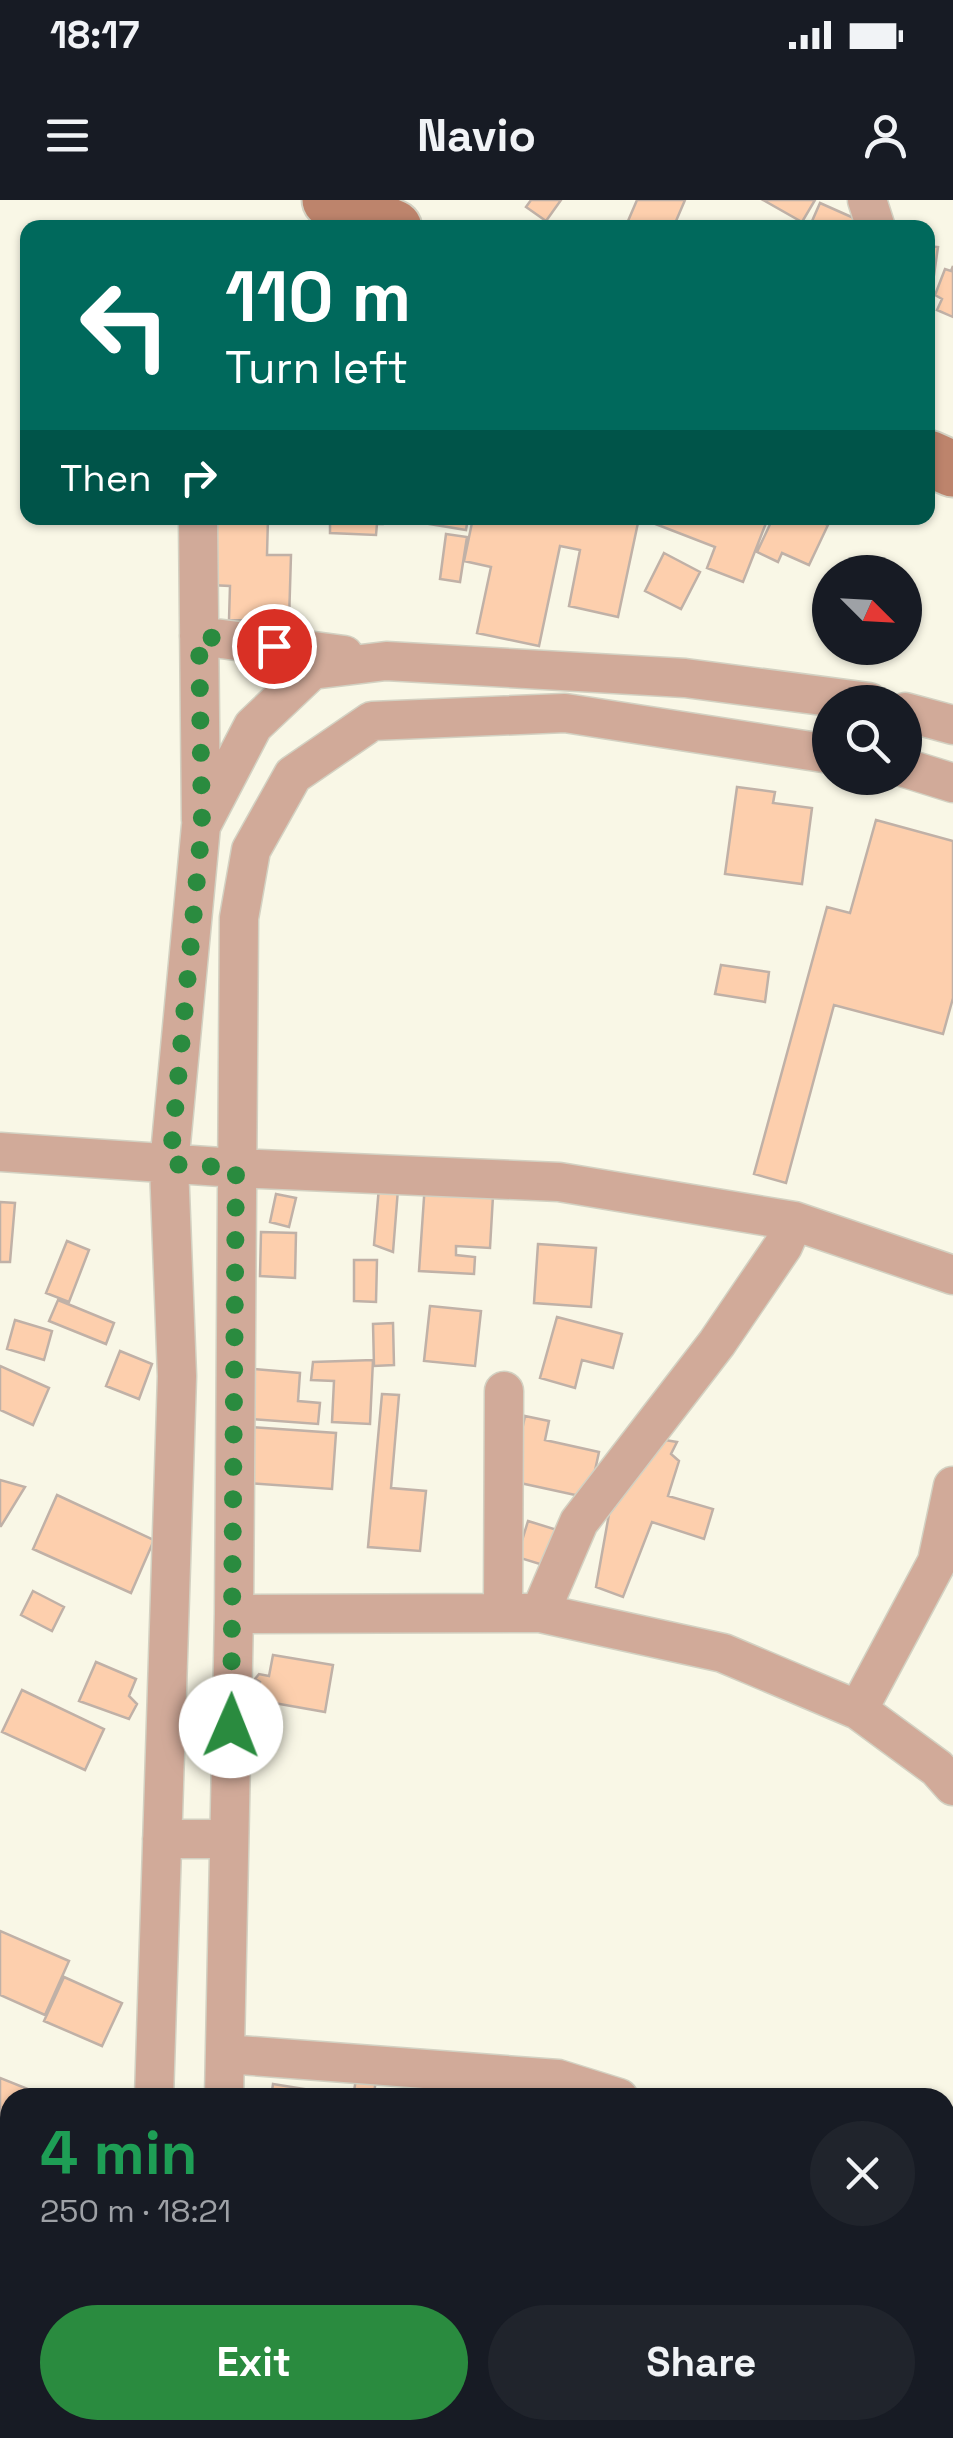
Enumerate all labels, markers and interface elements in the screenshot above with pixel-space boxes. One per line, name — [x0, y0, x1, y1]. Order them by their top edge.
text: 18:17 — [50, 11, 140, 59]
text: Navio — [417, 107, 536, 164]
icon: menu — [40, 108, 95, 163]
icon: person — [858, 108, 913, 163]
text: 110 m — [225, 252, 411, 341]
icon: left — [60, 260, 190, 390]
text: Turn left — [225, 339, 408, 396]
icon: right — [171, 450, 226, 505]
text: Then — [60, 454, 151, 502]
north arrow — [812, 555, 922, 665]
map controls — [812, 555, 922, 795]
pin — [232, 604, 317, 689]
icon: arrive — [247, 619, 302, 674]
button: search — [812, 685, 922, 795]
position arrow — [179, 1674, 283, 1778]
text: 4 min — [40, 2115, 198, 2192]
button: close — [810, 2121, 915, 2226]
text: 250 m · 18:21 — [40, 2191, 231, 2231]
button: Exit — [40, 2305, 468, 2420]
button: Share — [488, 2305, 915, 2420]

